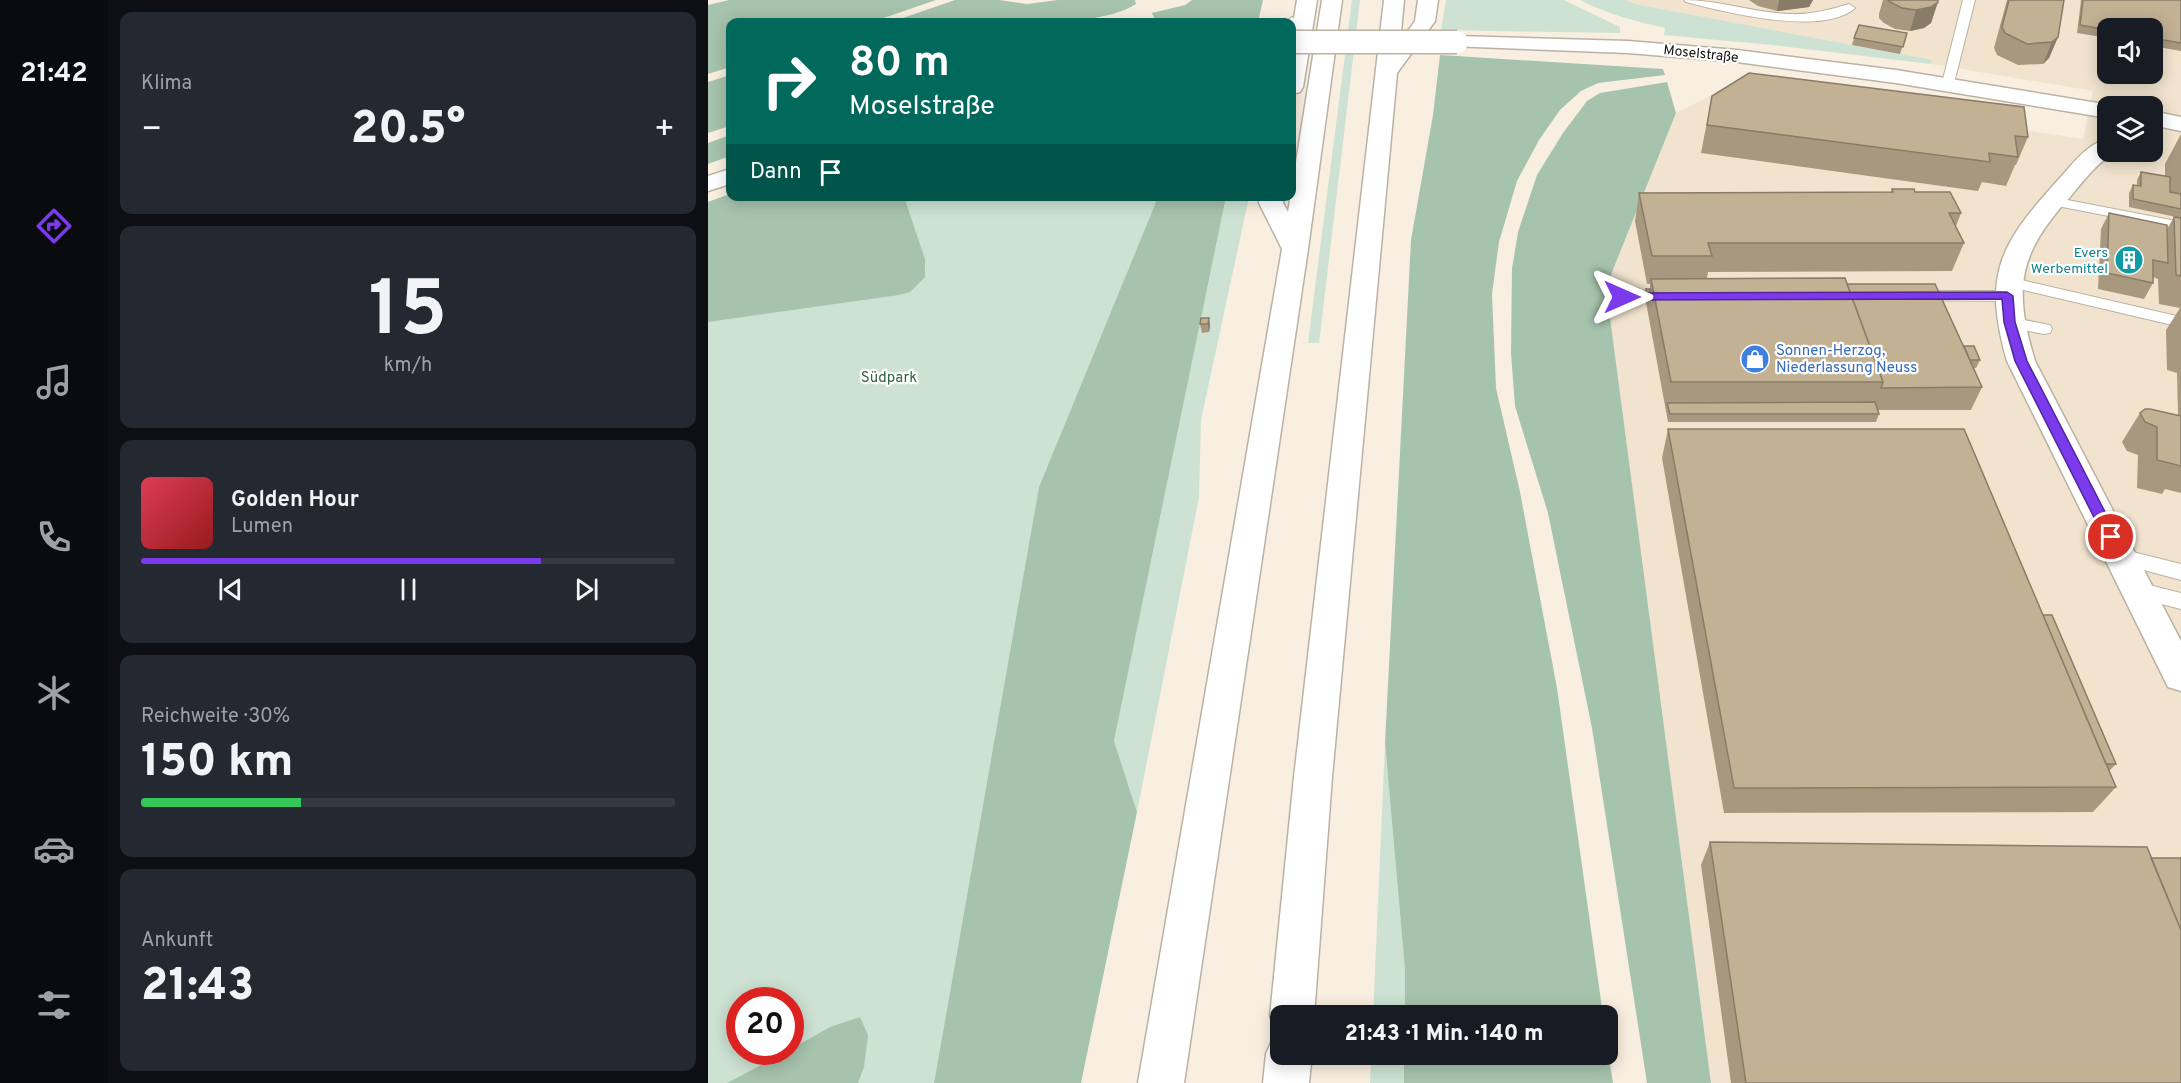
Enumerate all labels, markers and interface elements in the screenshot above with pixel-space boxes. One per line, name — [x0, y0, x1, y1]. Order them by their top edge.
map controls — [2097, 18, 2163, 162]
button: sound — [2097, 18, 2163, 84]
text: 80 m — [849, 38, 950, 91]
icon: right — [750, 42, 828, 120]
street label: Moselstraße — [1662, 42, 1739, 67]
text: 21:42 — [20, 57, 88, 91]
text: Klima — [141, 71, 192, 97]
text: Moselstraße — [849, 90, 995, 124]
button: layers — [2097, 96, 2163, 162]
text: 20.5° — [351, 102, 465, 159]
text: − — [141, 110, 162, 152]
text: + — [654, 110, 675, 152]
icon: arrive — [814, 156, 847, 189]
text: Dann — [750, 159, 802, 186]
icon: directions — [33, 205, 75, 247]
building icon: Evers Werbemittel — [2113, 244, 2145, 276]
place label: Evers Werbemittel — [2031, 245, 2108, 278]
text: 15 — [369, 264, 447, 363]
position arrow — [1590, 265, 1654, 329]
place label: Sonnen-Herzog, Niederlassung Neuss — [1776, 342, 1917, 378]
shop icon: Sonnen-Herzog, Niederlassung Neuss — [1739, 343, 1771, 375]
text: km/h — [384, 353, 432, 379]
icon: music — [33, 361, 75, 403]
park label: Südpark — [861, 369, 917, 388]
text: Golden Hour — [231, 487, 359, 514]
pin — [2085, 511, 2136, 562]
text: Lumen — [231, 514, 293, 540]
icon: phone — [33, 516, 75, 558]
icon: arrive — [2094, 520, 2127, 553]
icon: previous — [214, 573, 247, 606]
icon: pause — [392, 573, 425, 606]
icon: next — [570, 573, 603, 606]
icon: climate — [33, 672, 75, 714]
text: Reichweite · 30% — [141, 704, 290, 730]
text: 150 km — [141, 735, 293, 792]
icon: car — [33, 828, 75, 870]
text: Ankunft — [141, 928, 213, 954]
text: 21:43 — [141, 959, 254, 1016]
icon: filters — [33, 984, 75, 1026]
speed limit sign: 20 — [726, 987, 804, 1065]
text: 21:43 · 1 Min. · 140 m — [1345, 1021, 1543, 1048]

